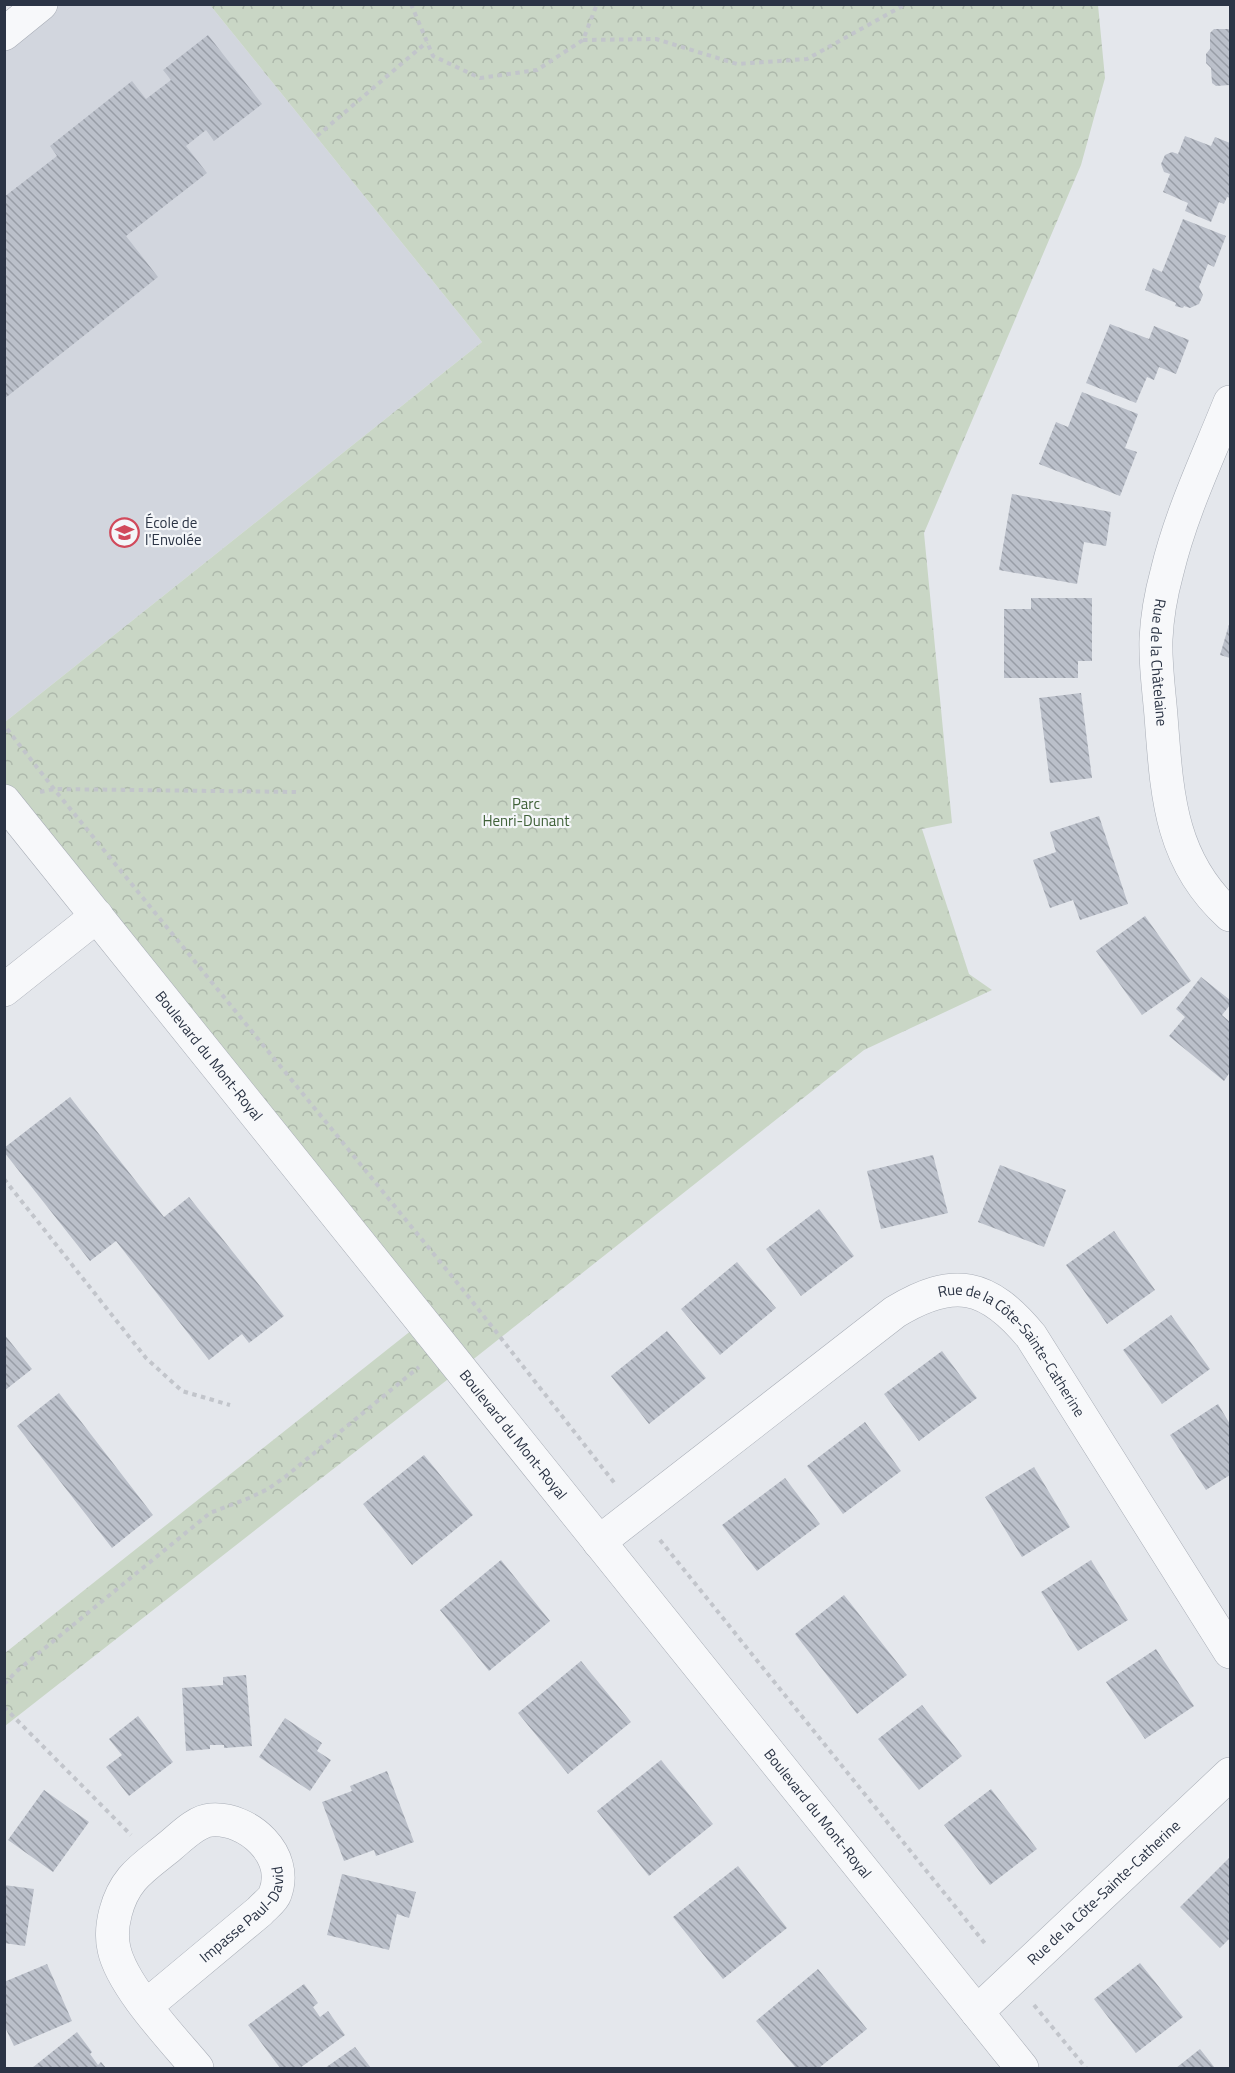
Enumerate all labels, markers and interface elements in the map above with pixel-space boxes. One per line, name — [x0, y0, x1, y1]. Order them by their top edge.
place label: École de l'Envolée — [145, 511, 201, 551]
school or university icon: École de l'Envolée — [108, 516, 140, 548]
street label: Rue de la Châtelaine — [1145, 597, 1174, 727]
park label: Parc Henri-Dunant — [482, 792, 570, 832]
street label: Boulevard du Mont-Royal — [150, 986, 269, 1126]
street label: Rue de la Côte-Sainte-Catherine — [936, 1278, 1091, 1421]
street label: Boulevard du Mont-Royal — [454, 1364, 573, 1504]
street label: Boulevard du Mont-Royal — [759, 1743, 877, 1883]
street label: Rue de la Côte-Sainte-Catherine — [1022, 1814, 1185, 1970]
street label: Impasse Paul-David — [194, 1865, 289, 1968]

